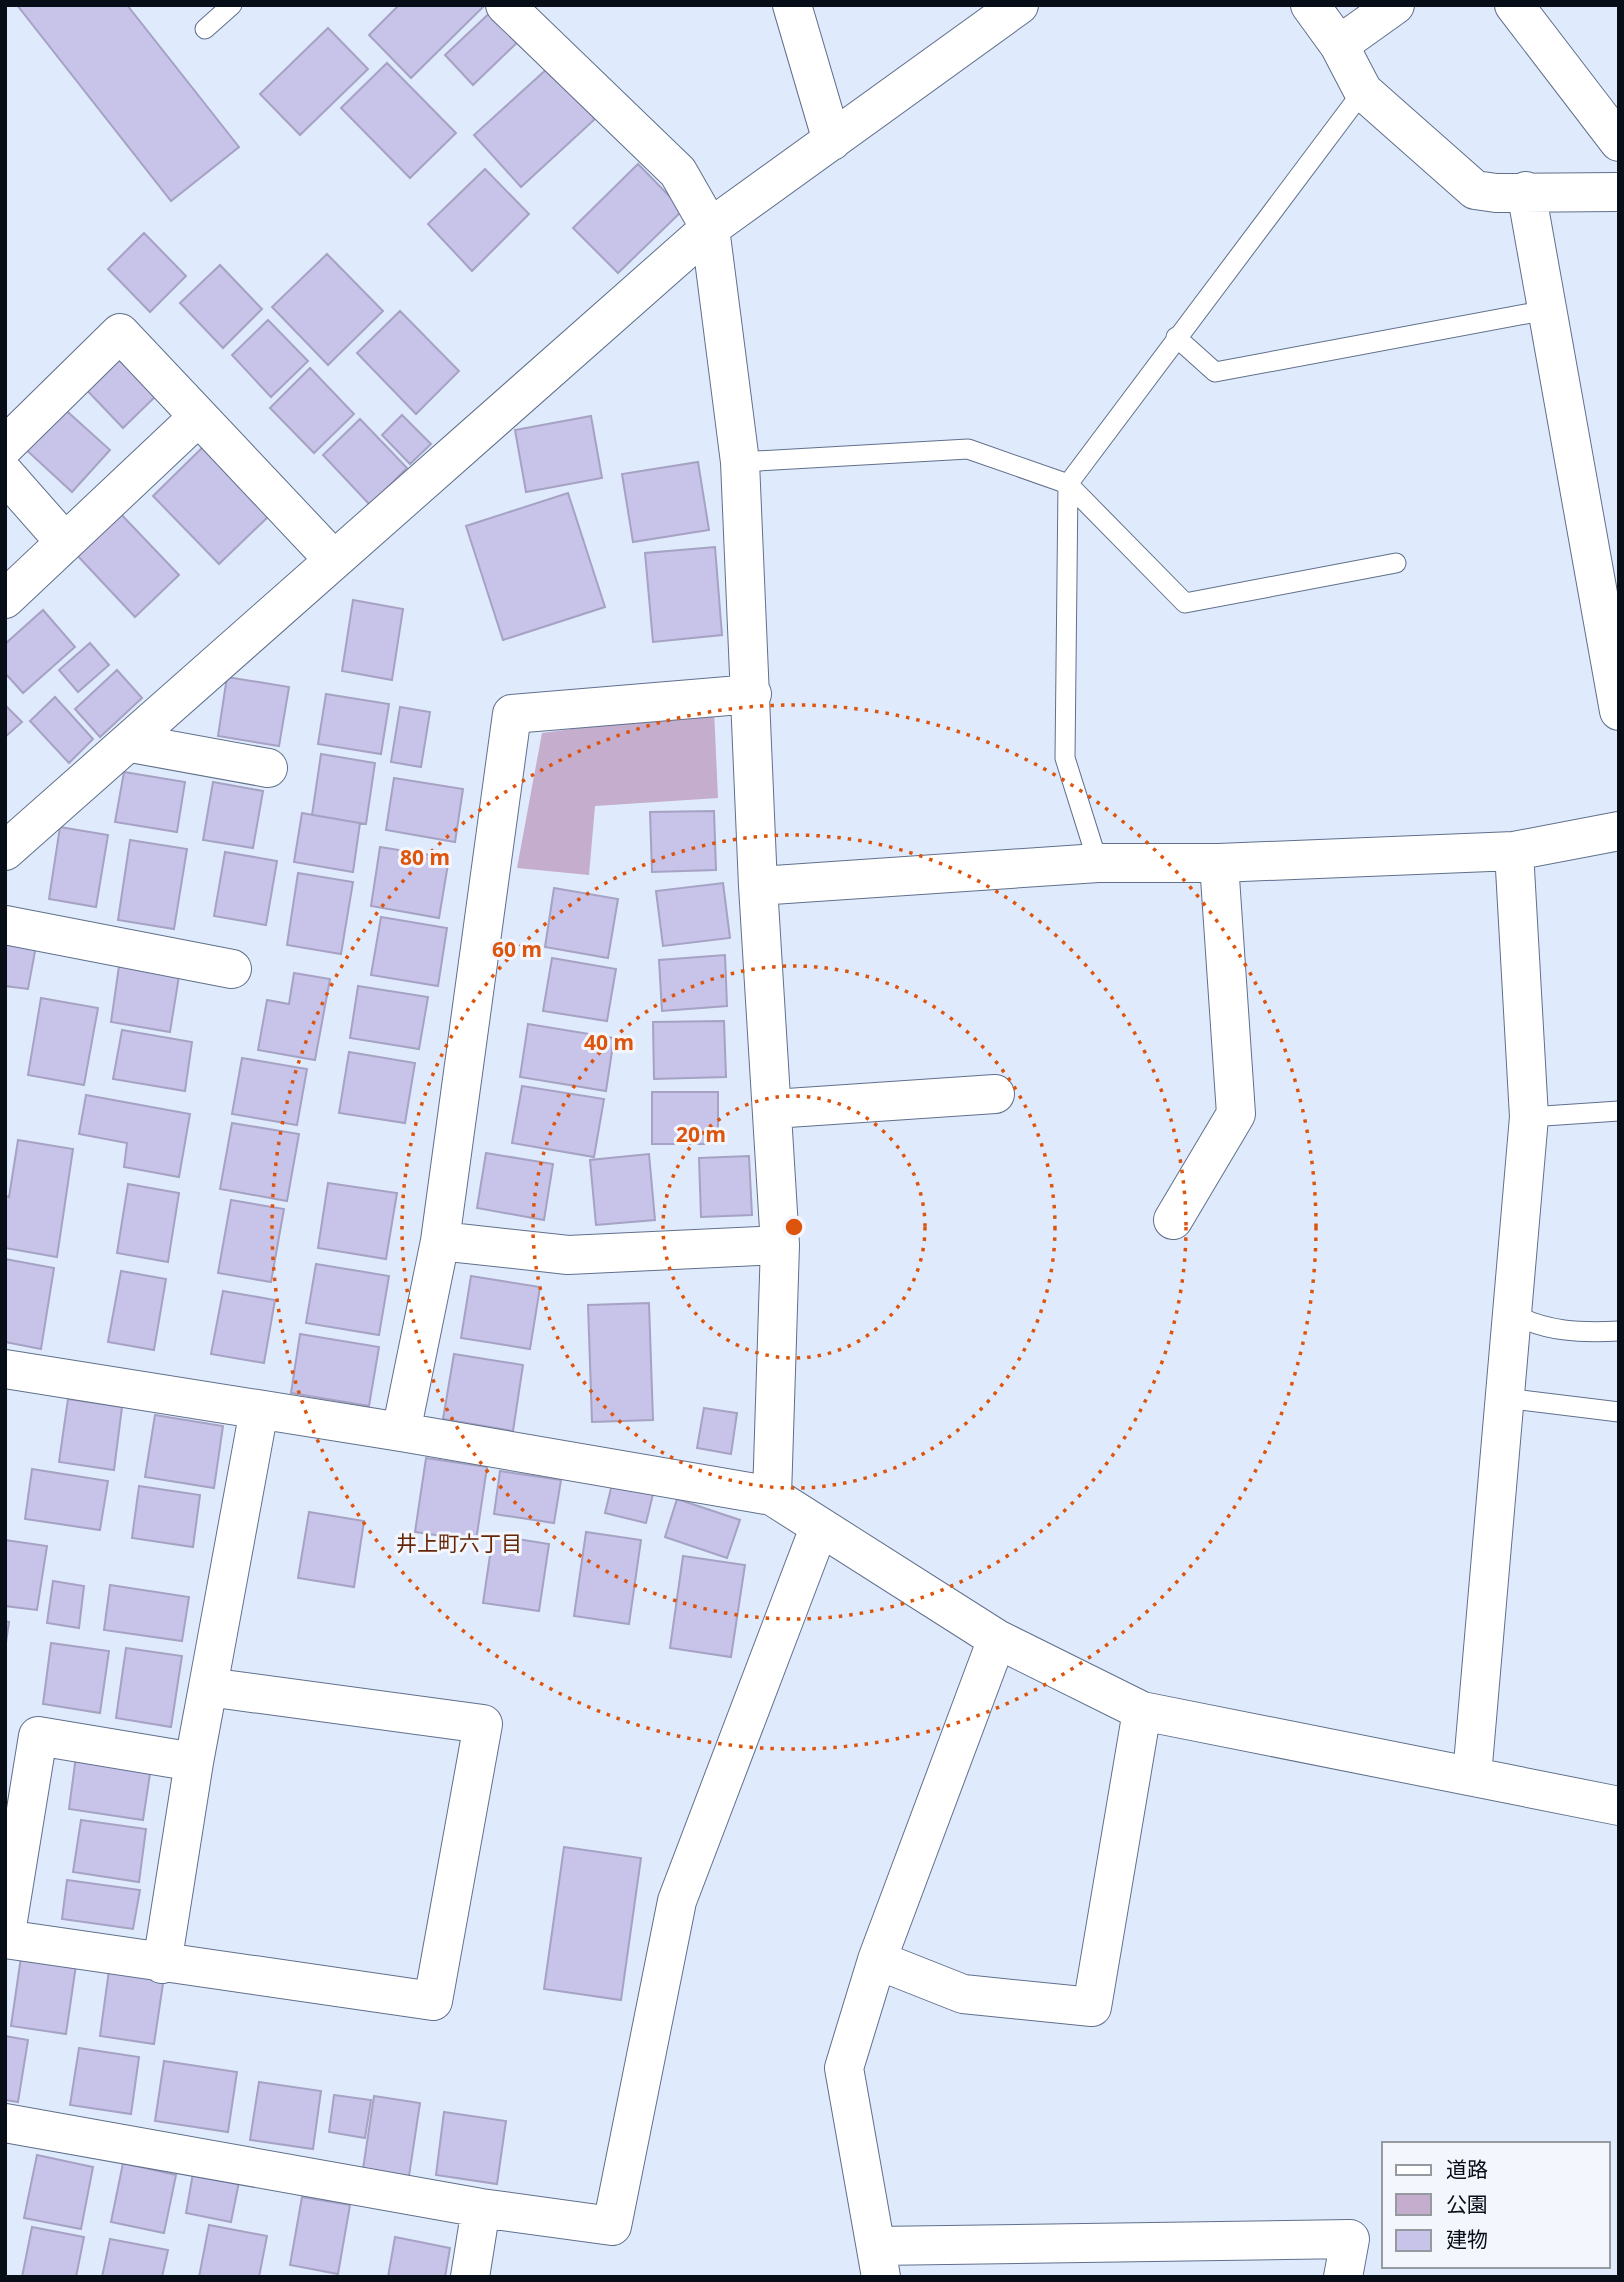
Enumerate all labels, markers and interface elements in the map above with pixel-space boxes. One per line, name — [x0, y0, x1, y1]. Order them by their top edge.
text: 80 m — [400, 843, 450, 871]
text: 60 m — [492, 935, 542, 963]
text: 40 m — [584, 1028, 634, 1056]
text: 20 m — [676, 1120, 726, 1148]
centre of rings — [782, 1215, 806, 1239]
district label: 井上町六丁目 — [396, 1529, 522, 1557]
legend — [1382, 2142, 1610, 2268]
text: 道路 — [1446, 2155, 1488, 2183]
text: 公園 — [1446, 2190, 1488, 2218]
text: 建物 — [1446, 2225, 1488, 2253]

